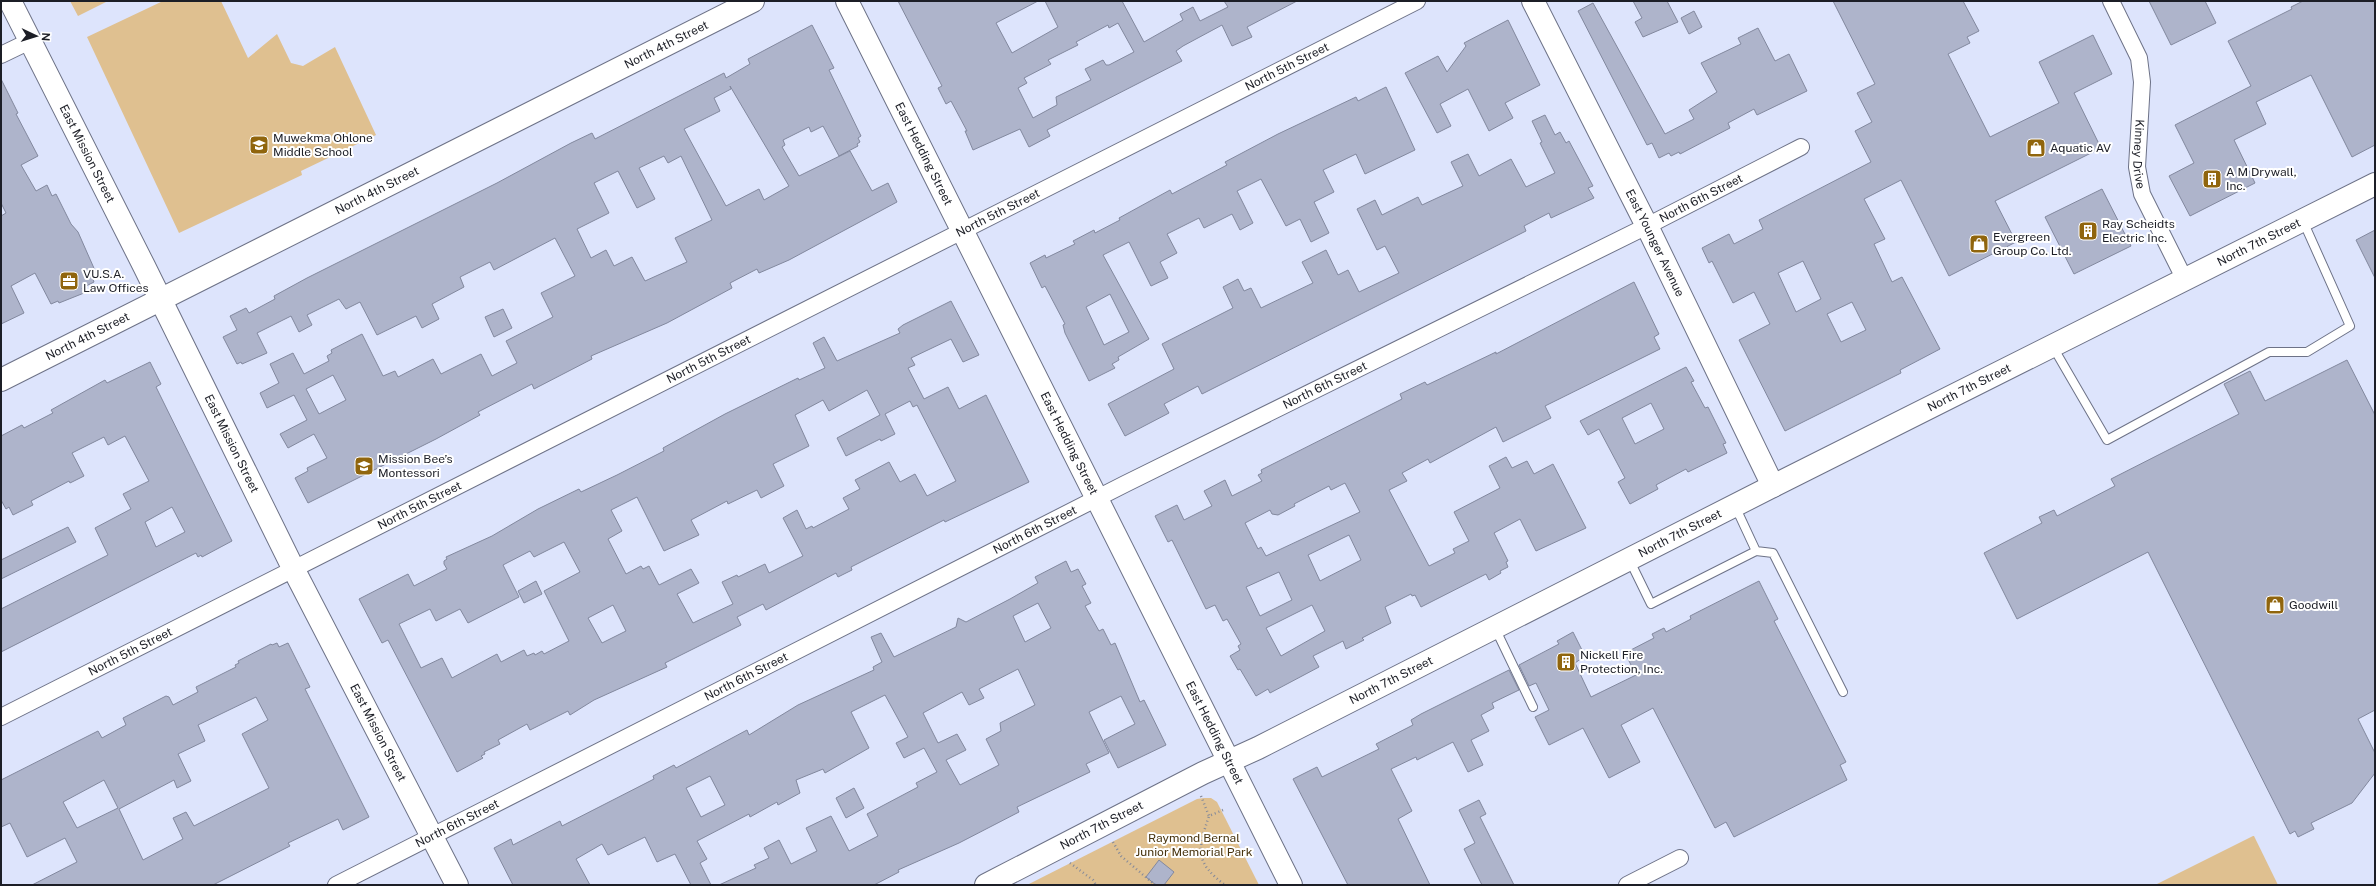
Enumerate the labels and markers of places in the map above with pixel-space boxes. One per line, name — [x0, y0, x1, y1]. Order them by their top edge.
place label: Muwekma Ohlone Middle School — [273, 131, 373, 159]
school or university icon: Muwekma Ohlone Middle School — [248, 134, 270, 156]
shop icon: Aquatic AV — [2025, 137, 2047, 159]
place label: Aquatic AV — [2050, 141, 2111, 155]
place label: A M Drywall, Inc. — [2226, 165, 2297, 193]
building icon: A M Drywall, Inc. — [2201, 168, 2223, 190]
place label: Ray Scheidts Electric Inc. — [2102, 217, 2175, 245]
building icon: Ray Scheidts Electric Inc. — [2077, 220, 2099, 242]
place label: Evergreen Group Co. Ltd. — [1993, 230, 2071, 258]
shop icon: Evergreen Group Co. Ltd. — [1968, 233, 1990, 255]
place label: VU.S.A. Law Offices — [83, 267, 149, 295]
office icon: VU.S.A. Law Offices — [58, 270, 80, 292]
place label: Mission Bee’s Montessori — [378, 452, 453, 480]
school or university icon: Mission Bee’s Montessori — [353, 455, 375, 477]
shop icon: Goodwill — [2264, 594, 2286, 616]
place label: Goodwill — [2289, 598, 2338, 612]
place label: Nickell Fire Protection, Inc. — [1580, 648, 1663, 676]
building icon: Nickell Fire Protection, Inc. — [1555, 651, 1577, 673]

